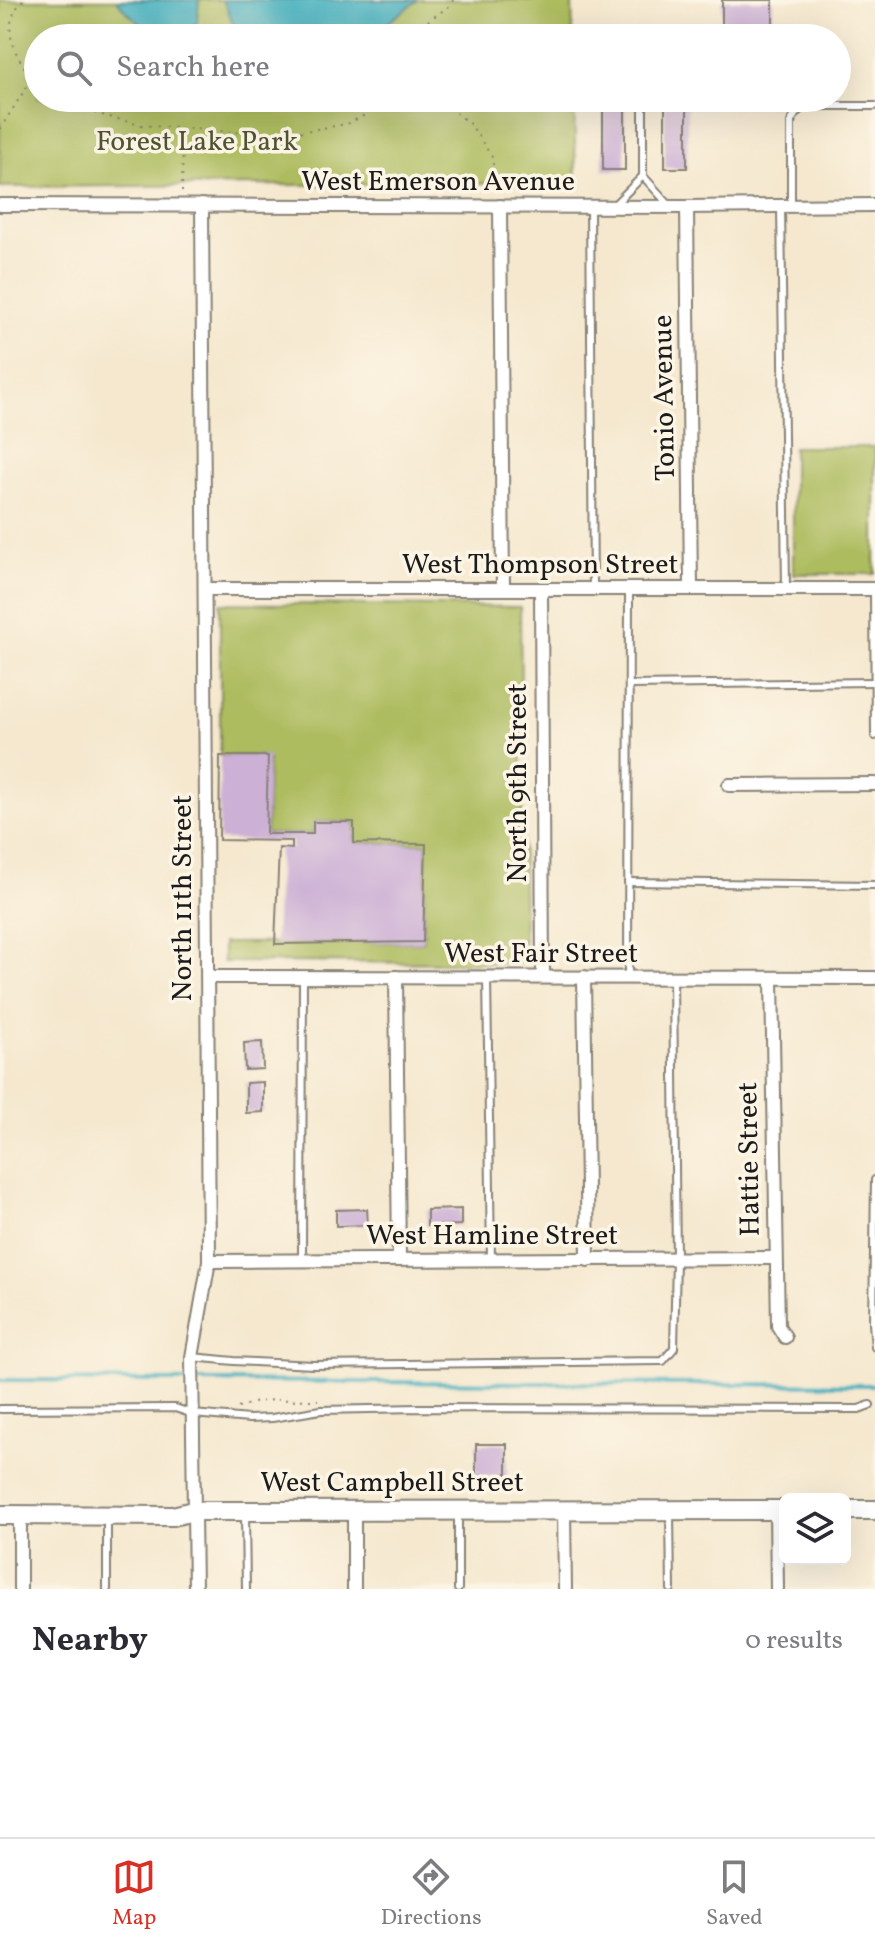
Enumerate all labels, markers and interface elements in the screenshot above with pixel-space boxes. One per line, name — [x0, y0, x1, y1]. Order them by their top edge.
search box — [24, 24, 851, 112]
icon: search — [52, 46, 96, 90]
text: Search here — [116, 47, 270, 89]
park label: Forest Lake Park — [96, 123, 298, 162]
street label: West Emerson Avenue — [301, 163, 575, 202]
street label: Tonio Avenue — [644, 314, 686, 482]
street label: West Thompson Street — [402, 546, 678, 585]
street label: North 9th Street — [499, 683, 538, 883]
street label: North 11th Street — [164, 795, 203, 1001]
street label: West Fair Street — [444, 935, 638, 974]
street label: Hattie Street — [729, 1081, 771, 1237]
street label: West Hamline Street — [366, 1217, 618, 1256]
street label: West Campbell Street — [260, 1464, 524, 1503]
map controls — [779, 1493, 851, 1565]
button: layers — [779, 1493, 851, 1565]
text: Nearby — [32, 1618, 148, 1665]
text: 0 results — [745, 1623, 843, 1659]
tab: Map — [112, 1855, 156, 1934]
tab: Directions — [381, 1855, 482, 1934]
tab: Saved — [706, 1855, 763, 1934]

